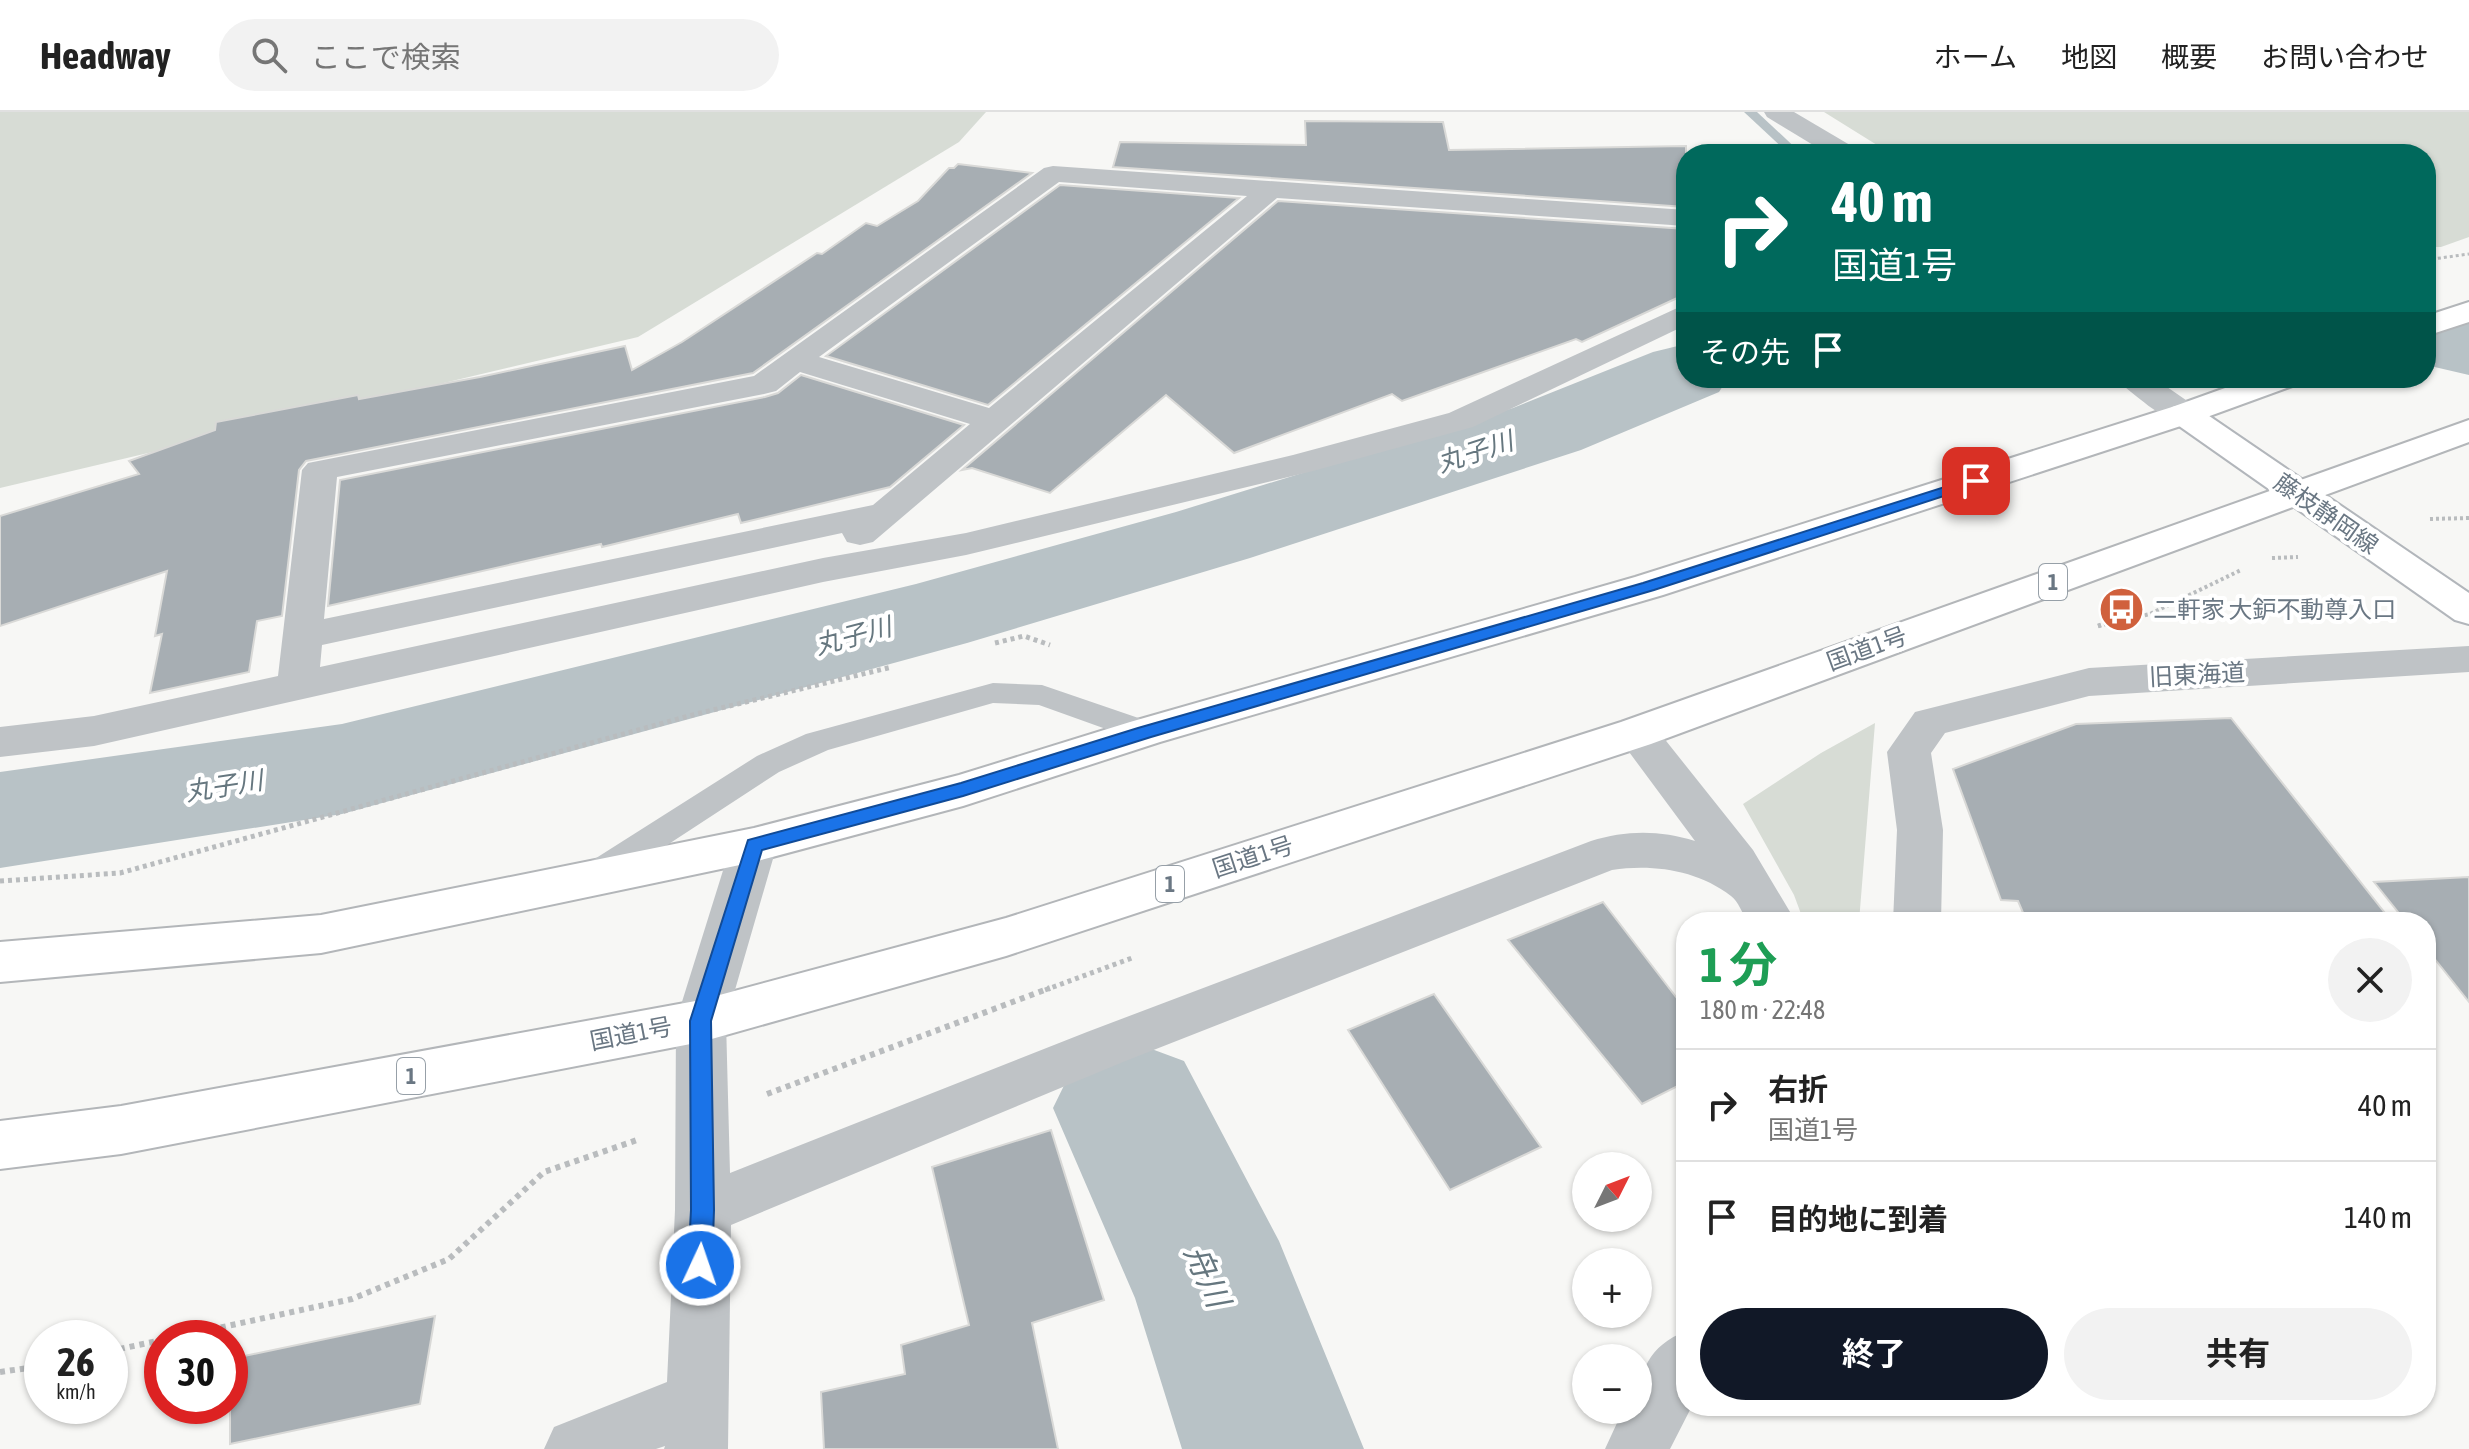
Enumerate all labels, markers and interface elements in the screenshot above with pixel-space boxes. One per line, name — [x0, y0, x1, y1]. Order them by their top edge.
search box — [219, 19, 779, 91]
icon: search — [247, 33, 291, 77]
text: Headway — [40, 34, 171, 77]
text: ここで検索 — [311, 40, 461, 74]
text: ホーム — [1934, 41, 2017, 73]
text: 地図 — [2061, 41, 2117, 73]
text: 概要 — [2161, 41, 2217, 73]
text: お問い合わせ — [2261, 41, 2429, 73]
text: 40 m — [1832, 170, 1933, 234]
icon: right — [1700, 176, 1804, 280]
text: 国道1号 — [1832, 244, 1957, 286]
icon: arrive — [1806, 328, 1850, 372]
text: その先 — [1700, 335, 1790, 369]
water label: 丸子川 — [1433, 425, 1520, 478]
pin — [1942, 447, 2010, 515]
icon: arrive — [1954, 459, 1998, 503]
street label: 藤枝静岡線 — [2269, 468, 2383, 559]
road number: 1 — [2039, 564, 2067, 600]
bus stop icon: 二軒家 大鈩不動尊入口 — [2098, 586, 2146, 634]
place label: 二軒家 大鈩不動尊入口 — [2153, 596, 2396, 623]
water label: 丸子川 — [811, 611, 897, 661]
street label: 国道1号 — [1823, 622, 1911, 675]
street label: 旧東海道 — [2148, 659, 2246, 690]
water label: 丸子川 — [183, 765, 268, 807]
street label: 国道1号 — [1209, 831, 1297, 882]
road number: 1 — [1156, 866, 1184, 902]
text: 1 分 — [1700, 937, 1777, 992]
button: close — [2328, 938, 2412, 1022]
text: 180 m · 22:48 — [1700, 995, 1825, 1025]
street label: 国道1号 — [587, 1012, 674, 1055]
road number: 1 — [397, 1058, 425, 1094]
text: 右折 — [1768, 1072, 1828, 1106]
icon: right — [1700, 1083, 1744, 1127]
text: 40 m — [2358, 1088, 2412, 1122]
text: 国道1号 — [1768, 1115, 1858, 1145]
north arrow — [1572, 1152, 1652, 1232]
map controls — [1572, 1152, 1652, 1424]
icon: arrive — [1700, 1195, 1744, 1239]
text: 140 m — [2344, 1200, 2412, 1234]
text: 目的地に到着 — [1768, 1202, 1948, 1236]
position arrow — [658, 1223, 742, 1307]
water label: 舟川 — [1178, 1239, 1239, 1315]
button: + — [1572, 1248, 1652, 1328]
button: 終了 — [1700, 1308, 2048, 1400]
button: 共有 — [2064, 1308, 2412, 1400]
speed limit sign: 30 — [144, 1320, 248, 1424]
text: 26 — [57, 1339, 95, 1384]
button: − — [1572, 1344, 1652, 1424]
text: km/h — [56, 1380, 96, 1403]

